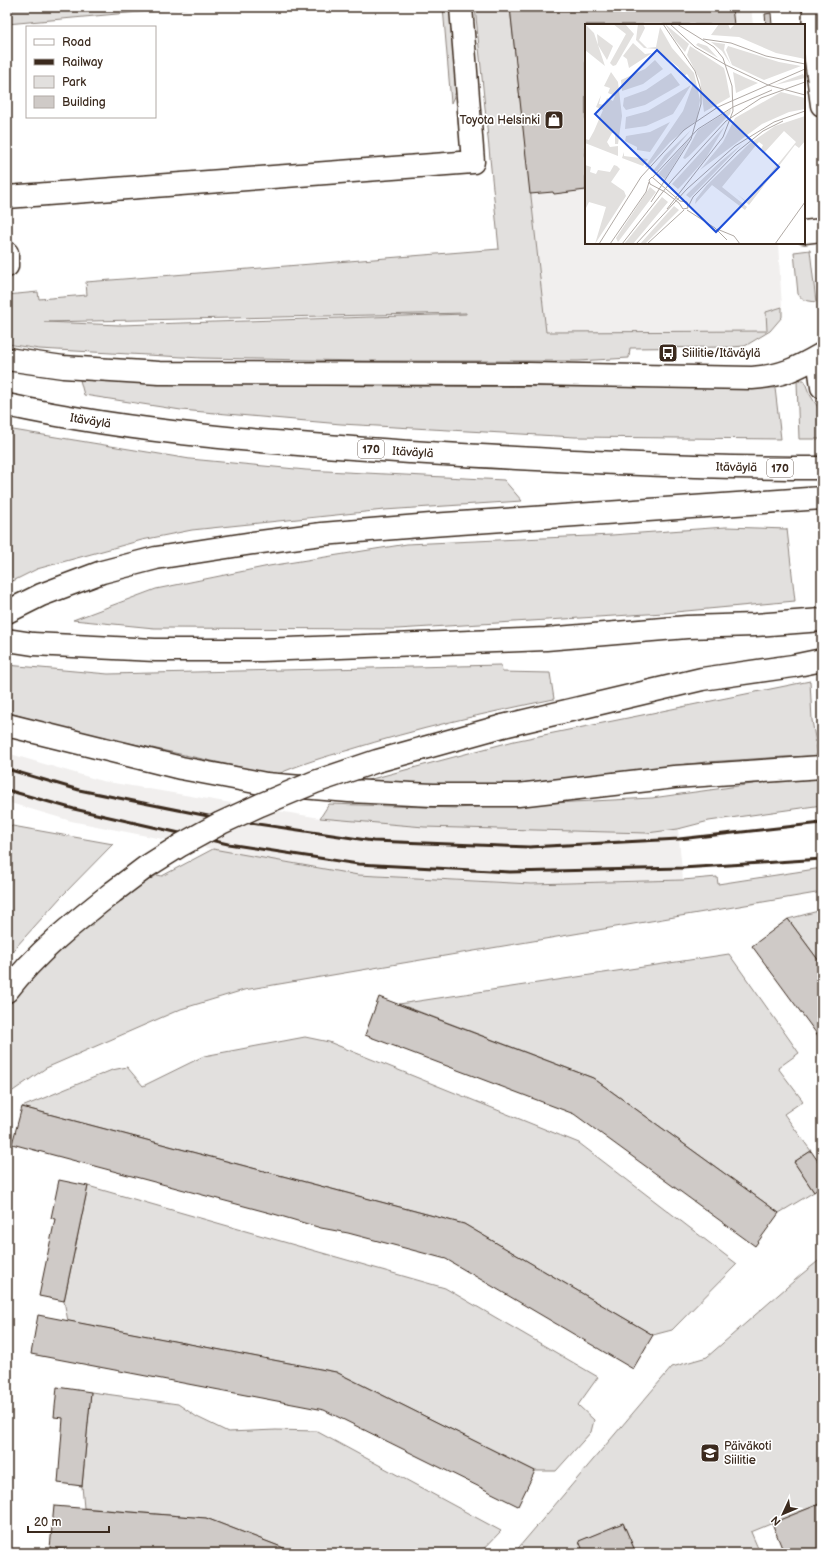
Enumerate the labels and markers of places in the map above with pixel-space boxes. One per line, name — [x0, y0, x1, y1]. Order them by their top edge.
shop icon: Toyota Helsinki — [543, 109, 565, 131]
place label: Toyota Helsinki — [459, 113, 540, 128]
bus stop icon: Siilitie/Itäväylä — [657, 342, 679, 364]
place label: Siilitie/Itäväylä — [682, 346, 761, 361]
place label: Päiväkoti Siilitie — [724, 1439, 772, 1468]
school or university icon: Päiväkoti Siilitie — [699, 1442, 721, 1464]

